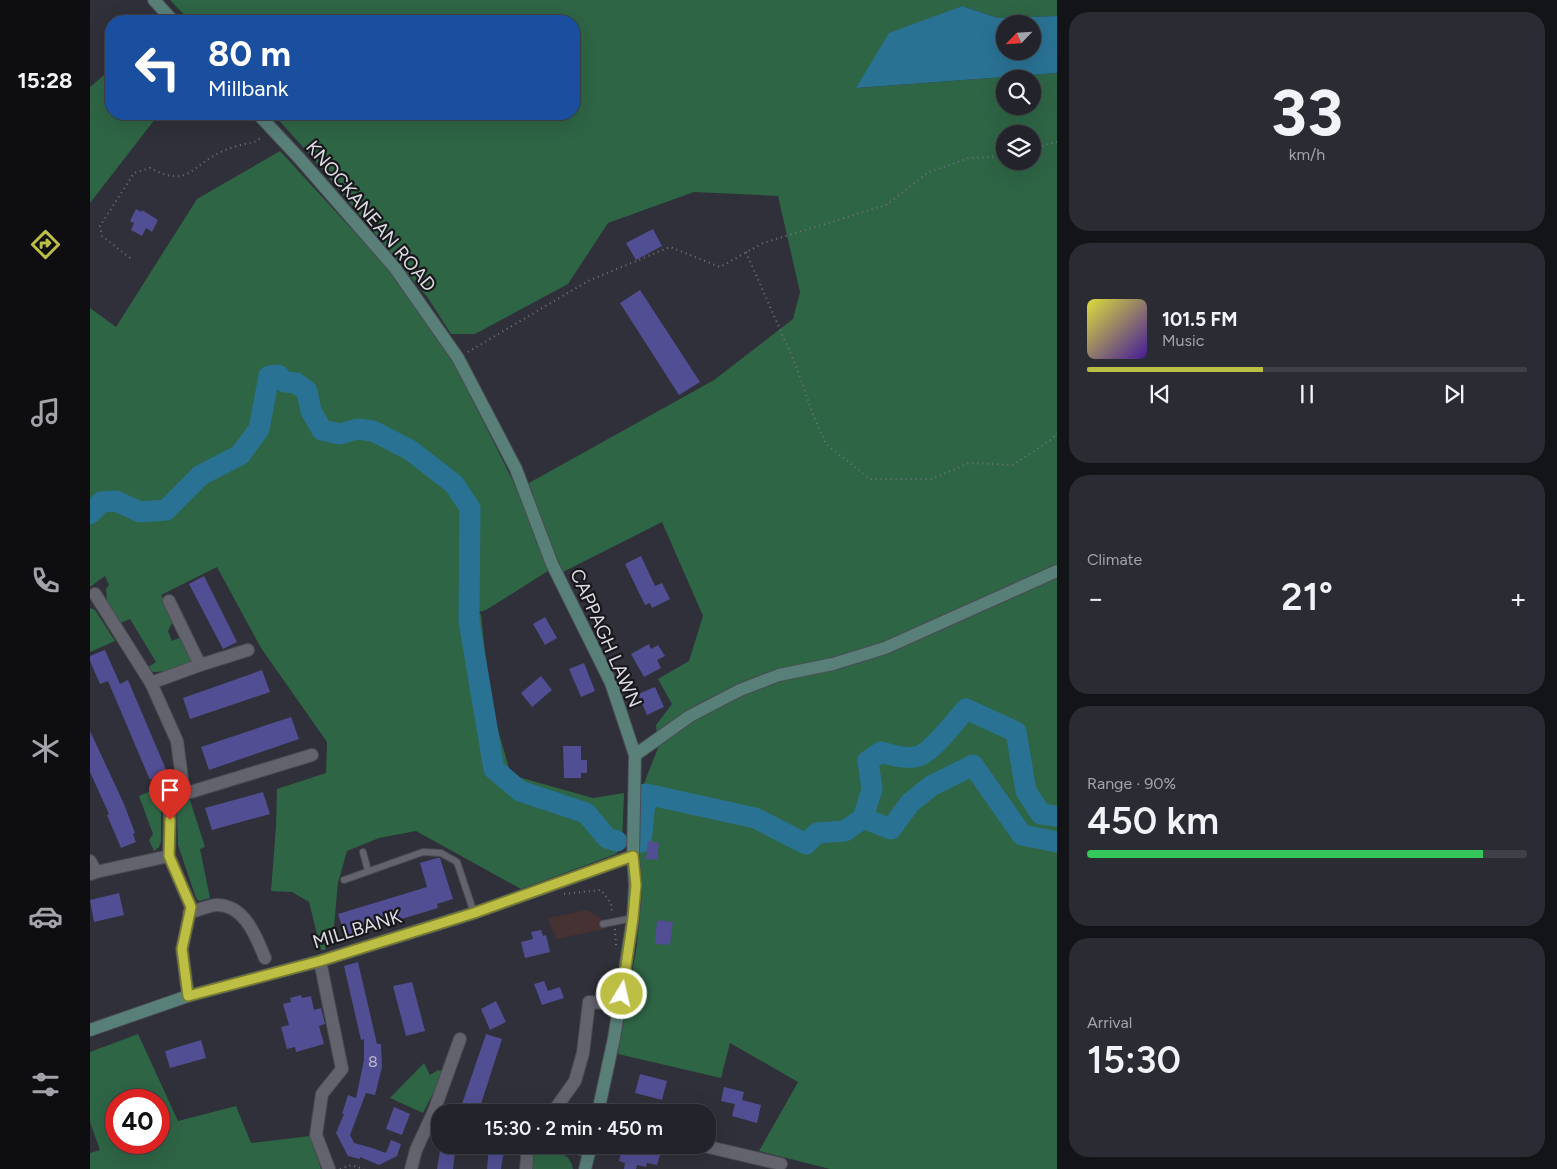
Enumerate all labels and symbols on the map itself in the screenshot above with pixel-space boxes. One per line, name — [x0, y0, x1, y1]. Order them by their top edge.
north arrow — [996, 15, 1041, 60]
street label: KNOCKANEAN ROAD — [301, 136, 441, 296]
street label: CAPPAGH LAWN — [565, 565, 647, 711]
pin — [149, 769, 191, 820]
street label: MILLBANK — [310, 904, 405, 953]
position arrow — [595, 967, 647, 1019]
house number: 8 — [368, 1052, 378, 1071]
speed limit sign: 40 — [105, 1089, 170, 1154]

